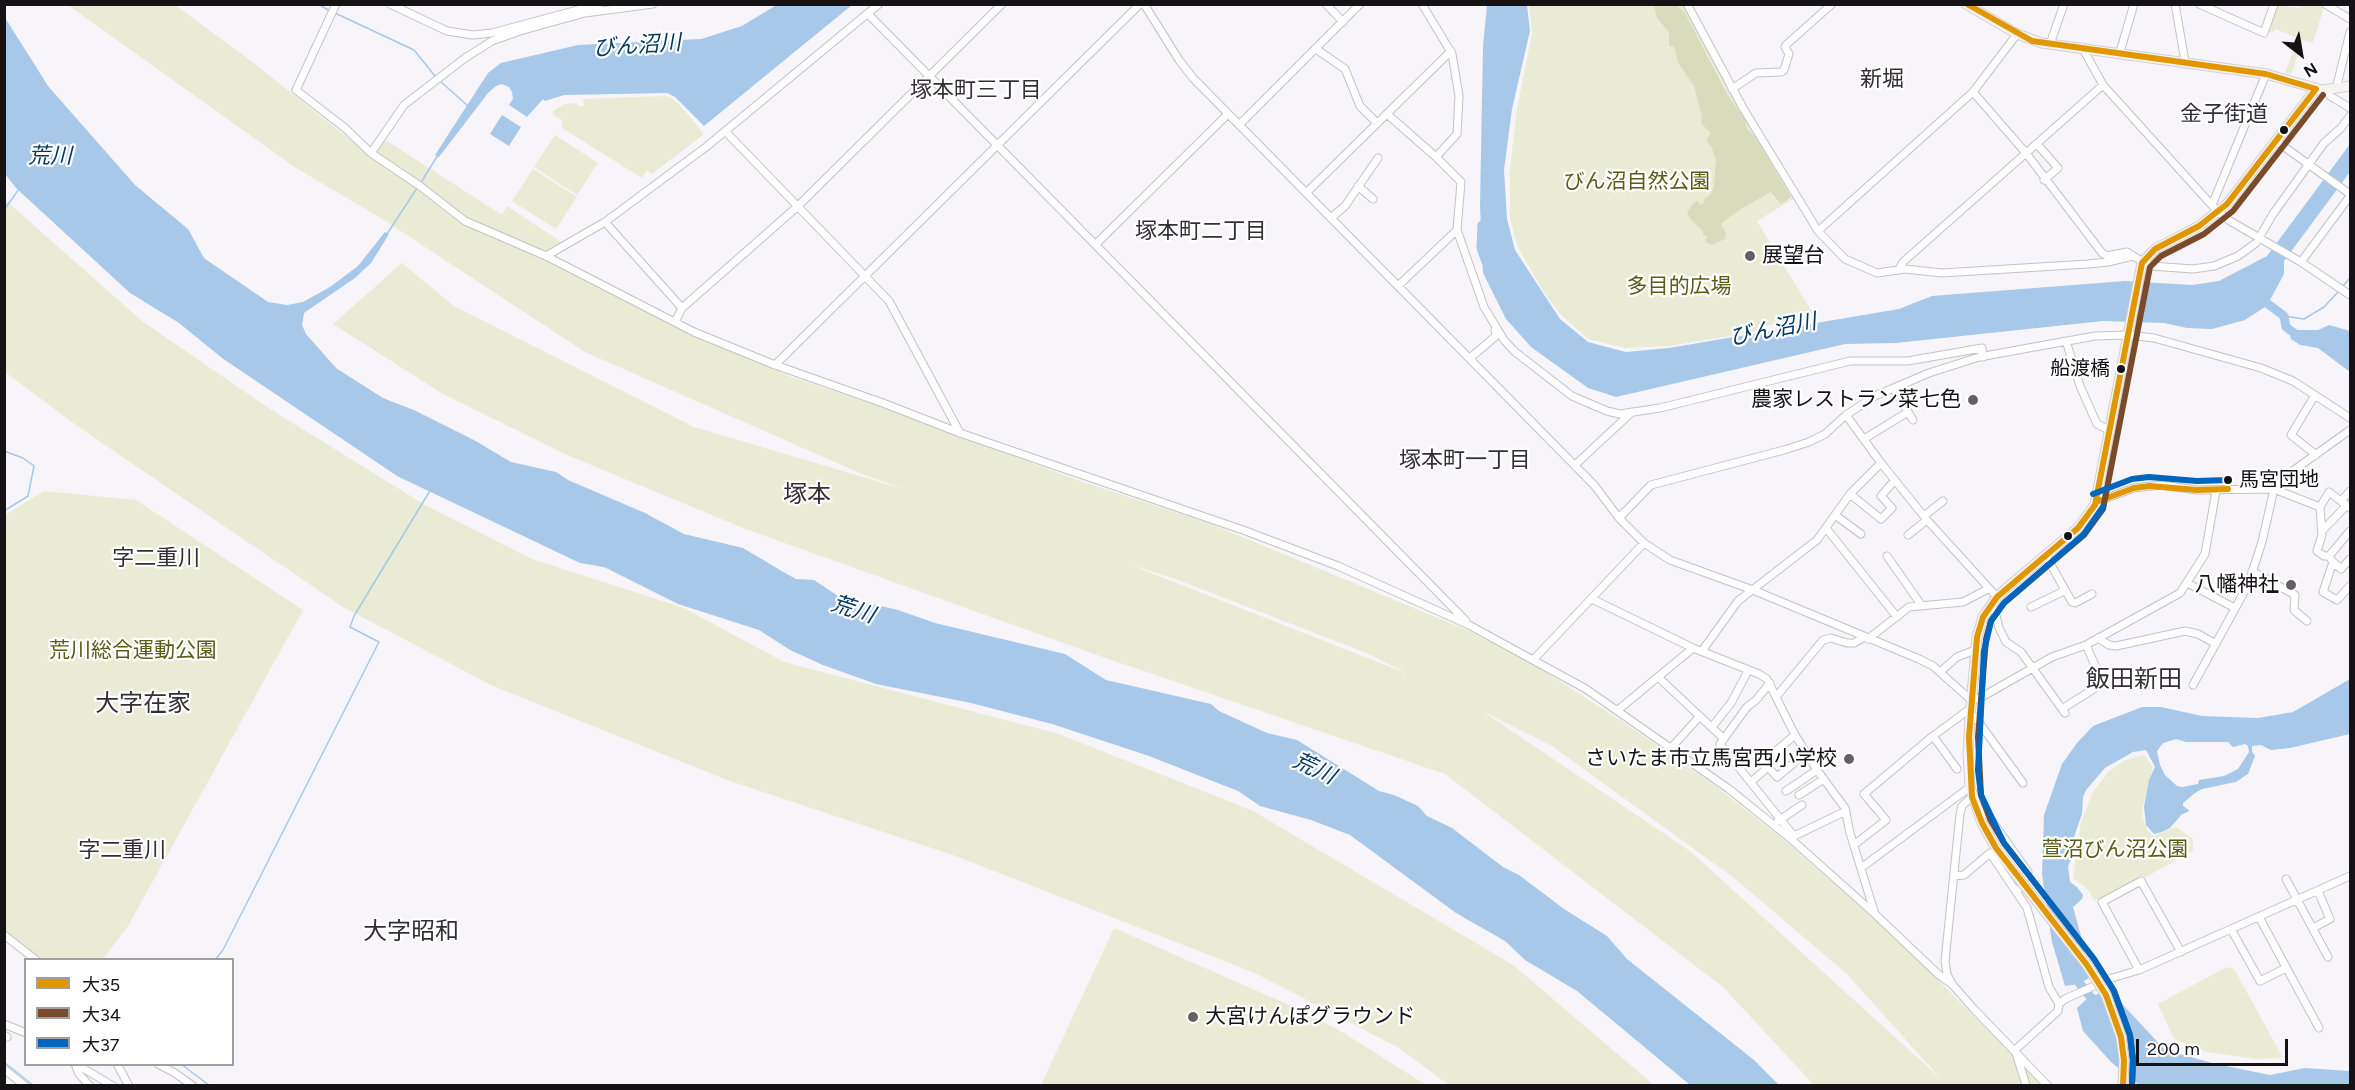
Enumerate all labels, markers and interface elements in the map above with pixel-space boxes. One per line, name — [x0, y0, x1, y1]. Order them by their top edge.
north arrow — [2271, 24, 2331, 84]
water label: びん沼川 — [592, 30, 682, 62]
text: N — [2300, 59, 2321, 81]
district label: 新堀 — [1860, 67, 1904, 93]
district label: 塚本町三丁目 — [910, 78, 1042, 104]
district label: 金子街道 — [2180, 102, 2268, 128]
unlabelled marker — [2278, 124, 2290, 136]
water label: 荒川 — [28, 144, 72, 170]
park label: びん沼自然公園 — [1564, 169, 1710, 195]
district label: 塚本町二丁目 — [1135, 219, 1267, 245]
place label: 展望台 — [1762, 243, 1825, 269]
marker: 展望台 — [1743, 249, 1757, 263]
park label: 多目的広場 — [1627, 274, 1731, 300]
water label: びん沼川 — [1727, 309, 1819, 351]
place label: 船渡橋 — [2050, 357, 2110, 381]
marker: 船渡橋 — [2115, 363, 2127, 375]
place label: 農家レストラン菜七色 — [1751, 387, 1961, 413]
marker: 農家レストラン菜七色 — [1966, 393, 1980, 407]
district label: 塚本町一丁目 — [1399, 448, 1531, 474]
place label: 馬宮団地 — [2239, 468, 2319, 492]
marker: 馬宮団地 — [2222, 474, 2234, 486]
district label: 塚本 — [783, 481, 831, 509]
unlabelled marker — [2062, 530, 2074, 542]
district label: 字二重川 — [112, 546, 200, 572]
place label: 八幡神社 — [2195, 572, 2279, 598]
marker: 八幡神社 — [2284, 578, 2298, 592]
water label: 荒川 — [828, 591, 878, 629]
park label: 荒川総合運動公園 — [49, 638, 217, 664]
district label: 飯田新田 — [2086, 666, 2182, 694]
district label: 大字在家 — [95, 690, 191, 718]
place label: さいたま市立馬宮西小学校 — [1585, 746, 1837, 772]
water label: 荒川 — [1288, 748, 1340, 790]
marker: さいたま市立馬宮西小学校 — [1842, 752, 1856, 766]
park label: 萱沼びん沼公園 — [2042, 837, 2188, 863]
district label: 字二重川 — [78, 838, 166, 864]
district label: 大字昭和 — [363, 918, 459, 946]
legend — [24, 958, 234, 1066]
text: 大35 — [82, 974, 120, 996]
text: 大34 — [82, 1004, 121, 1026]
place label: 大宮けんぽグラウンド — [1205, 1004, 1415, 1030]
marker: 大宮けんぽグラウンド — [1186, 1010, 1200, 1024]
scale bar — [2139, 1027, 2290, 1065]
text: 大37 — [82, 1034, 119, 1056]
text: 200 m — [2147, 1038, 2200, 1060]

